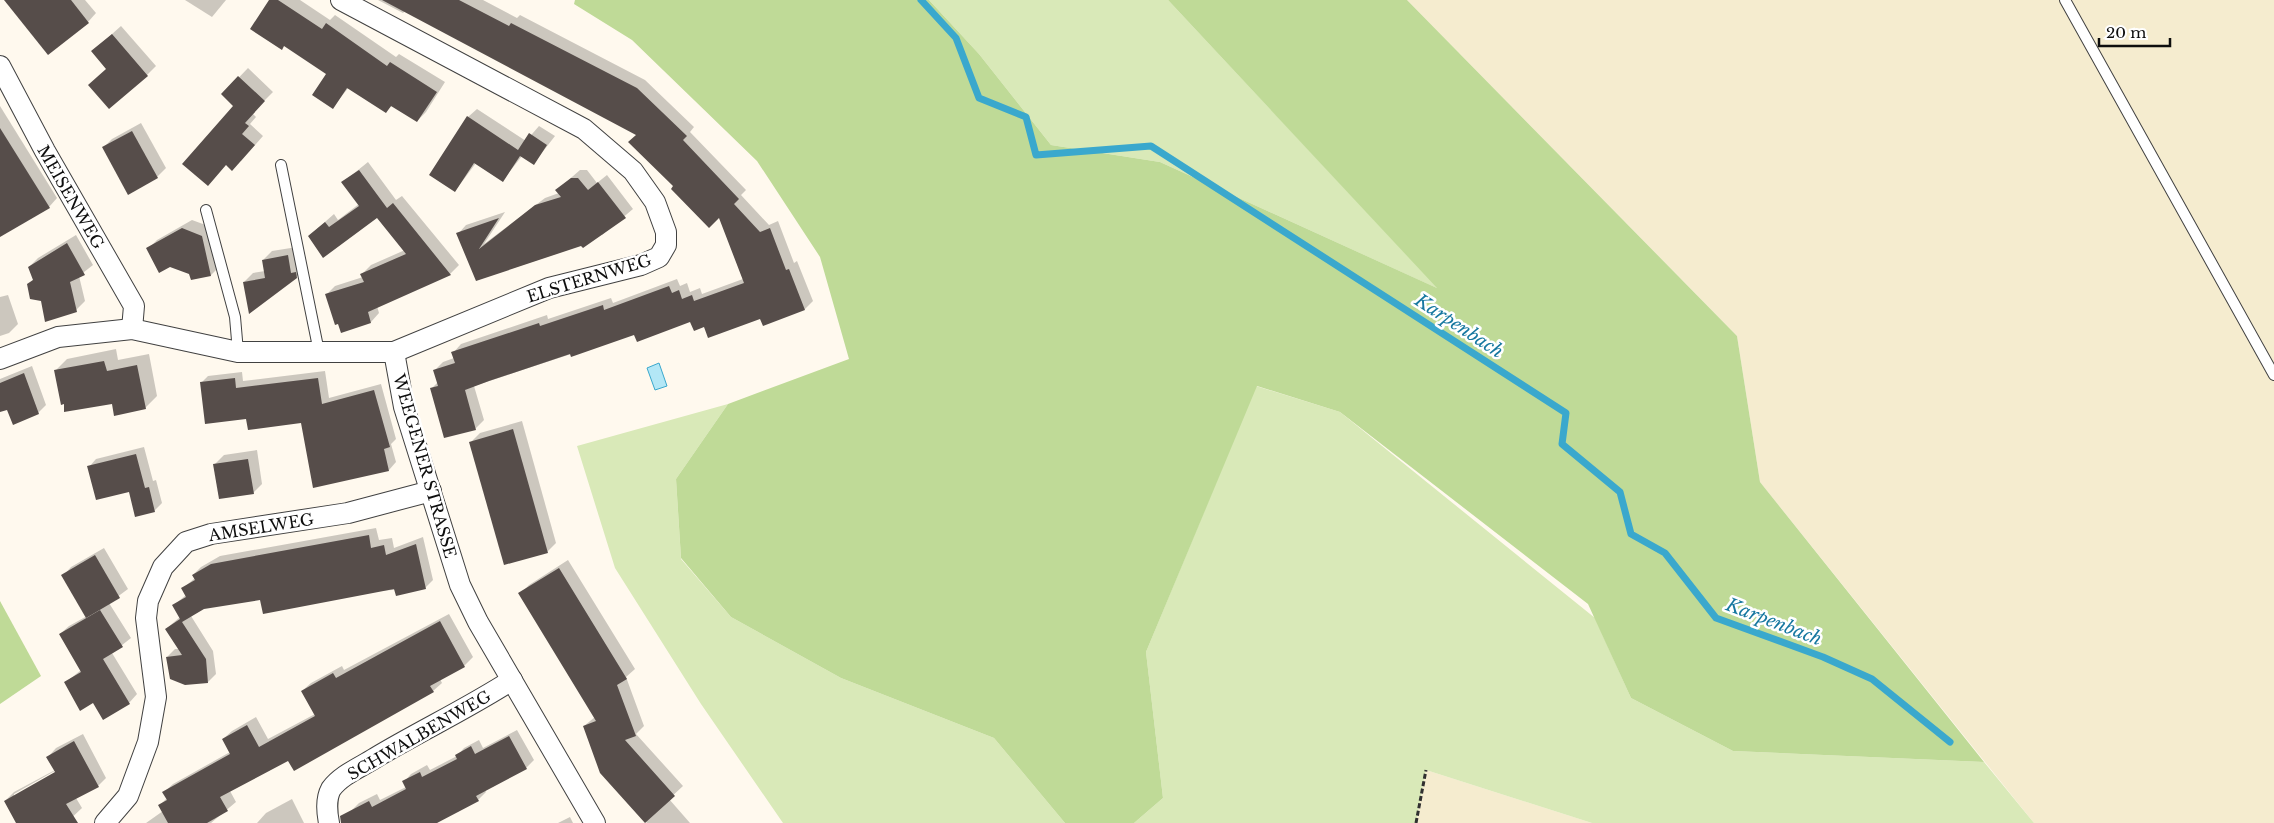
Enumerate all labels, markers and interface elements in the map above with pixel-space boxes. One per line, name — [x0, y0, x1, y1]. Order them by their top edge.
scale bar — [2099, 15, 2170, 47]
text: 20 m — [2106, 23, 2146, 42]
street label: MEISENWEG — [33, 142, 109, 252]
street label: ELSTERNWEG — [524, 250, 654, 306]
water label: Karpenbach — [1410, 289, 1507, 363]
street label: WEEGENER STRASSE — [389, 371, 461, 560]
street label: AMSELWEG — [206, 509, 315, 545]
water label: Karpenbach — [1722, 593, 1825, 650]
street label: SCHWALBENWEG — [344, 686, 494, 784]

